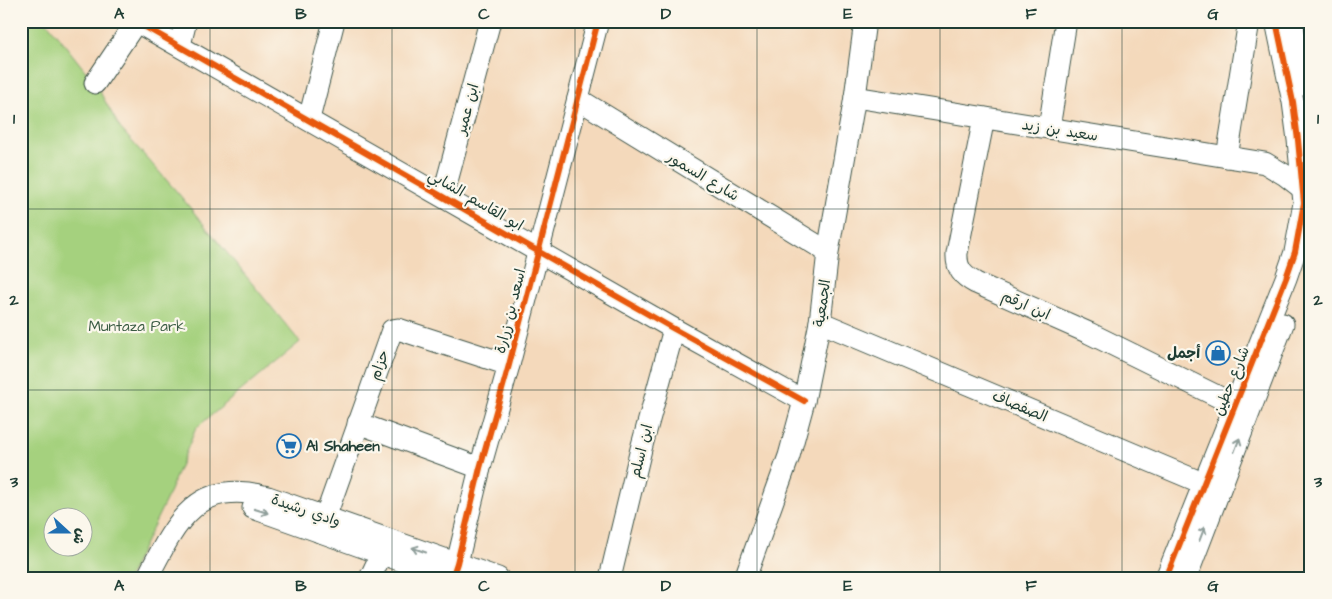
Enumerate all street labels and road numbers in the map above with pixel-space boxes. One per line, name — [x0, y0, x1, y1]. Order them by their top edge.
street label: ابن عمير — [450, 81, 484, 139]
street label: سعيد بن زيد — [1020, 114, 1099, 147]
street label: شارع السمور — [662, 146, 743, 206]
street label: ابو القاسم الشابي — [423, 165, 527, 238]
street label: اسعد بن زرارة — [490, 267, 531, 356]
street label: الجمعية — [809, 278, 836, 328]
street label: ابن ارقم — [998, 285, 1053, 326]
street label: شارع حطين — [1208, 343, 1255, 419]
street label: حزام — [364, 347, 394, 383]
street label: الصفصاف — [989, 385, 1051, 428]
street label: ابن اسلم — [625, 422, 658, 480]
street label: وادي رشيدة — [268, 489, 343, 532]

